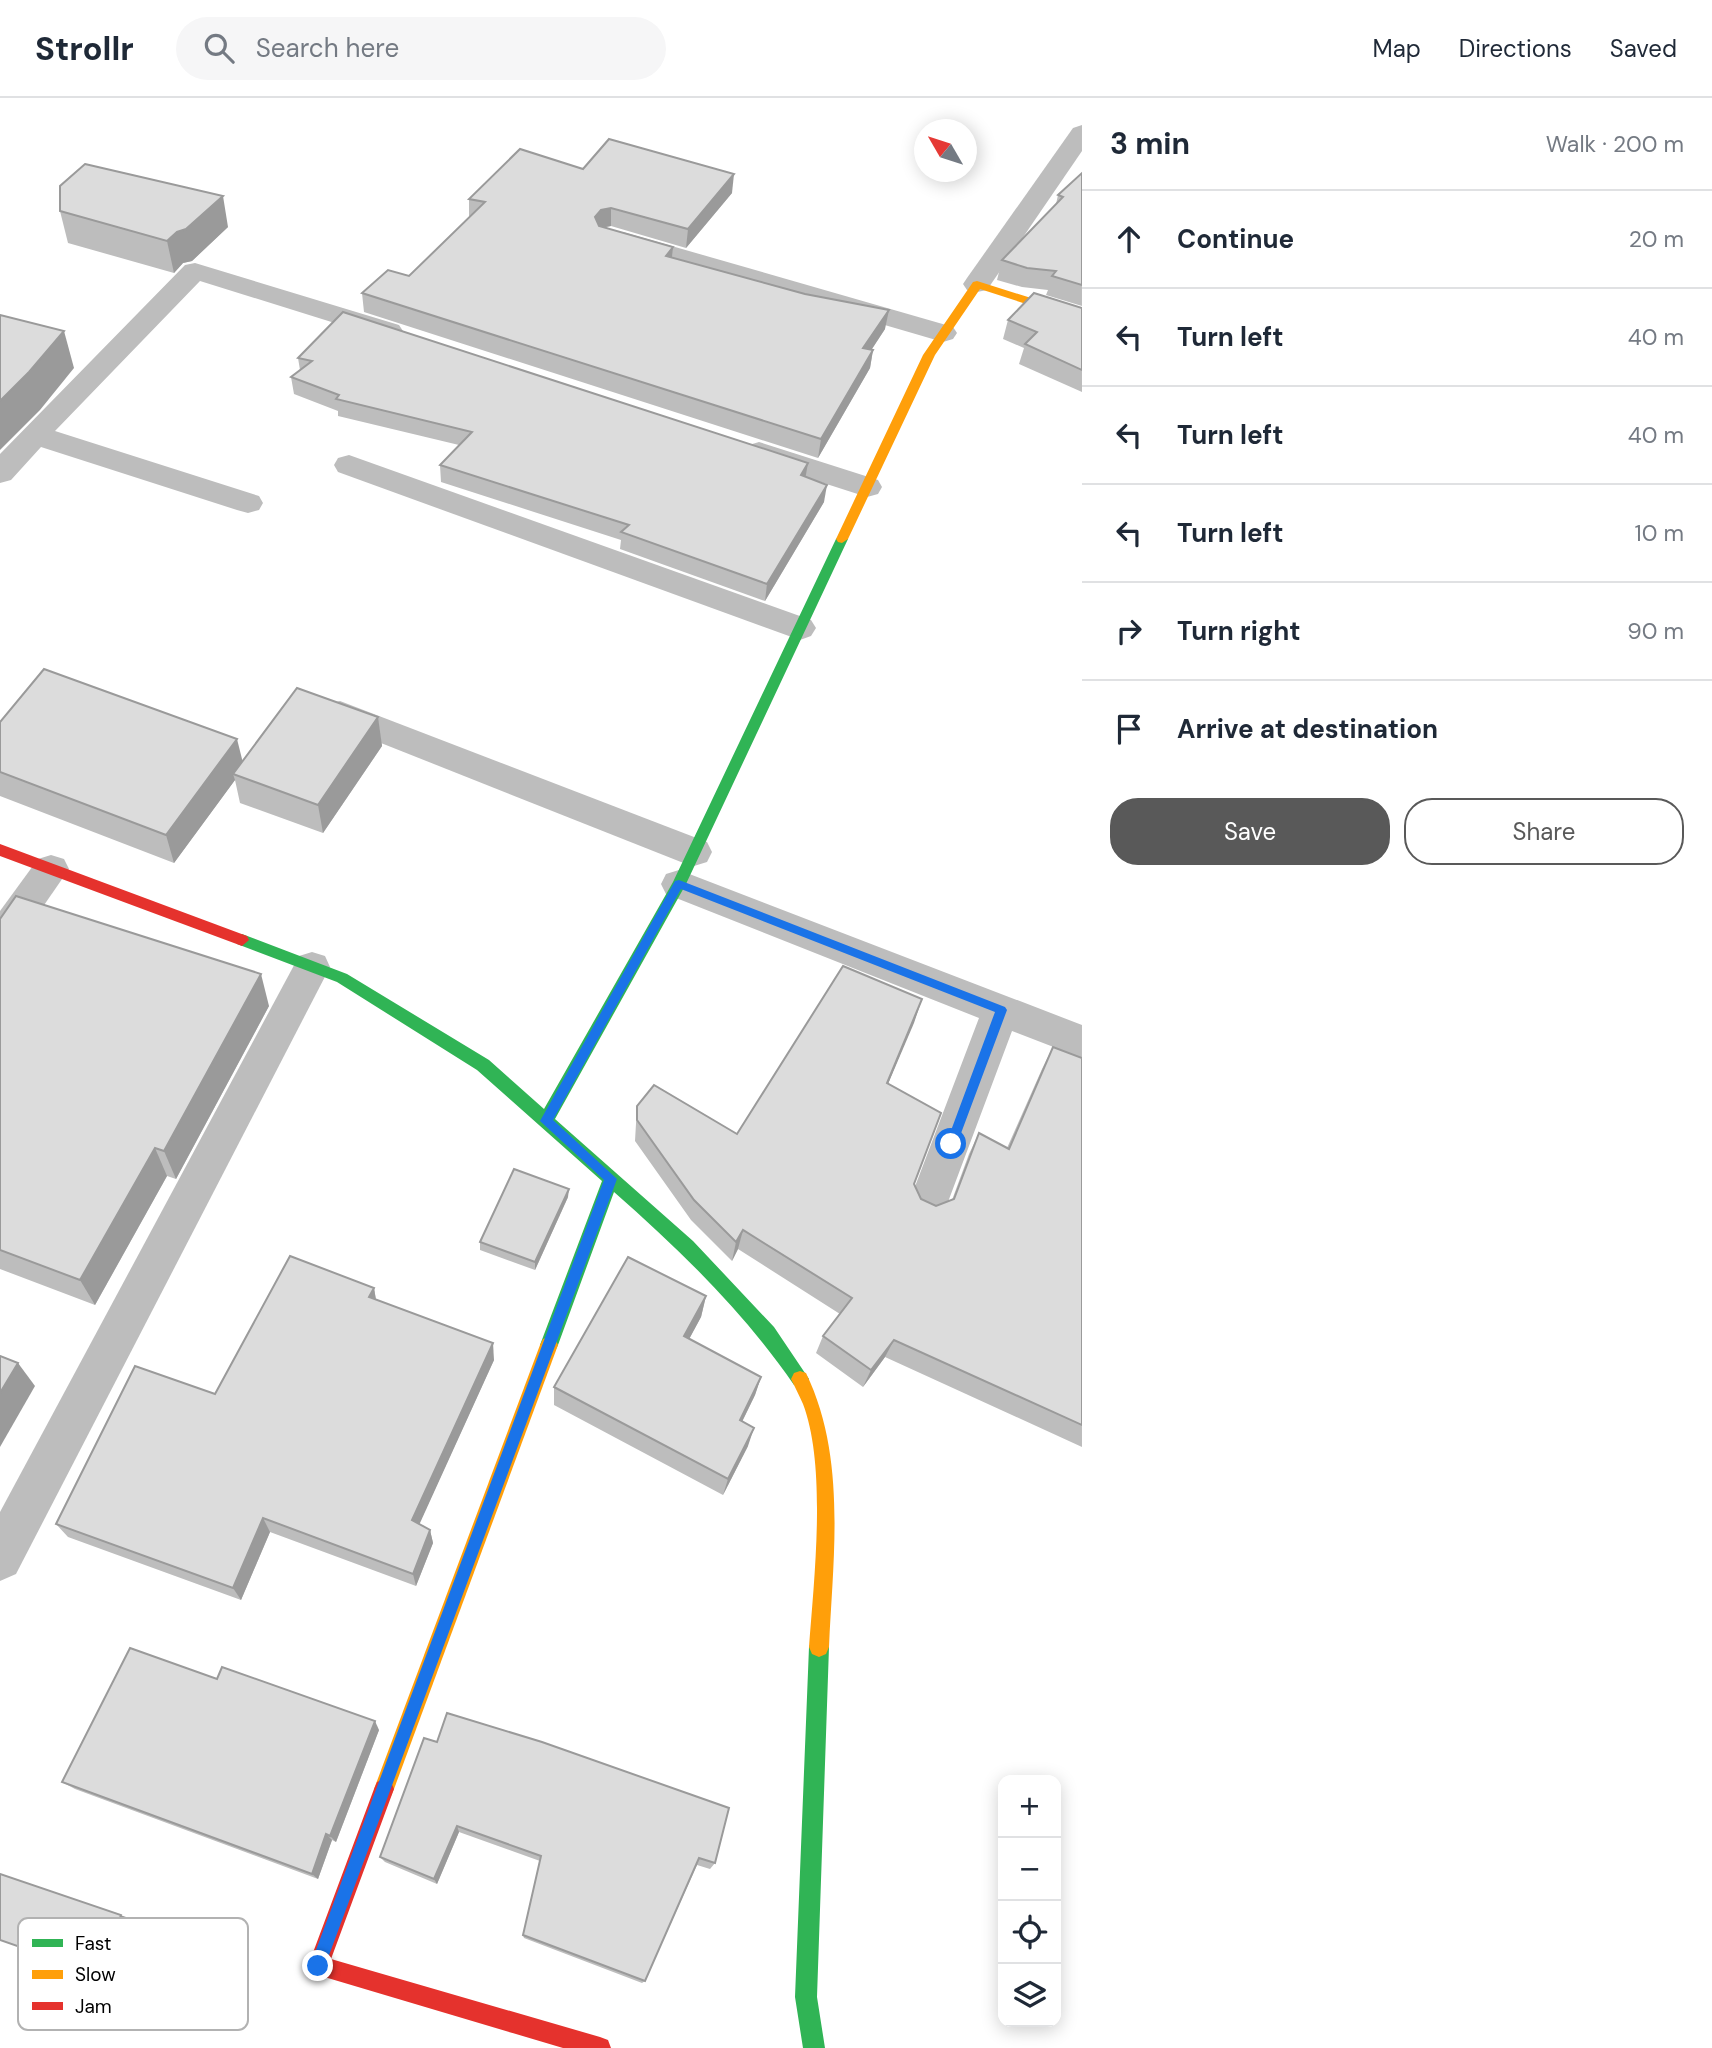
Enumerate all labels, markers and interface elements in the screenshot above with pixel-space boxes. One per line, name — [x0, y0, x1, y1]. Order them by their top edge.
search box — [176, 17, 666, 80]
text: Strollr — [35, 27, 134, 70]
icon: search — [200, 29, 238, 67]
text: Search here — [256, 31, 399, 65]
text: Map — [1373, 33, 1421, 64]
text: Directions — [1459, 33, 1572, 64]
text: Saved — [1610, 33, 1677, 64]
north arrow — [914, 119, 977, 182]
text: 3 min — [1110, 124, 1190, 163]
text: Walk · 200 m — [1546, 129, 1684, 159]
icon: ahead — [1110, 220, 1148, 258]
text: Continue — [1177, 222, 1294, 256]
text: 20 m — [1629, 224, 1684, 254]
icon: left — [1110, 318, 1148, 356]
text: Turn left — [1177, 320, 1284, 354]
text: 40 m — [1628, 322, 1684, 352]
icon: left — [1110, 416, 1148, 454]
text: Turn left — [1177, 418, 1284, 452]
text: 40 m — [1628, 420, 1684, 450]
icon: left — [1110, 514, 1148, 552]
text: Turn left — [1177, 516, 1284, 550]
text: 10 m — [1634, 518, 1684, 548]
icon: right — [1110, 612, 1148, 650]
text: Turn right — [1177, 614, 1301, 648]
text: 90 m — [1627, 616, 1684, 646]
icon: arrive — [1110, 710, 1148, 748]
text: Arrive at destination — [1177, 712, 1438, 746]
button: Save — [1110, 798, 1390, 865]
button: Share — [1404, 798, 1684, 865]
route start — [935, 1128, 966, 1159]
map controls — [998, 1775, 1061, 2027]
button: + — [998, 1775, 1061, 1838]
button: − — [998, 1838, 1061, 1901]
button: locate — [998, 1901, 1061, 1964]
legend — [18, 1918, 248, 2030]
text: Fast — [75, 1931, 111, 1956]
route end — [302, 1950, 333, 1981]
text: Slow — [75, 1962, 116, 1987]
button: layers — [998, 1964, 1061, 2027]
text: Jam — [75, 1994, 112, 2019]

